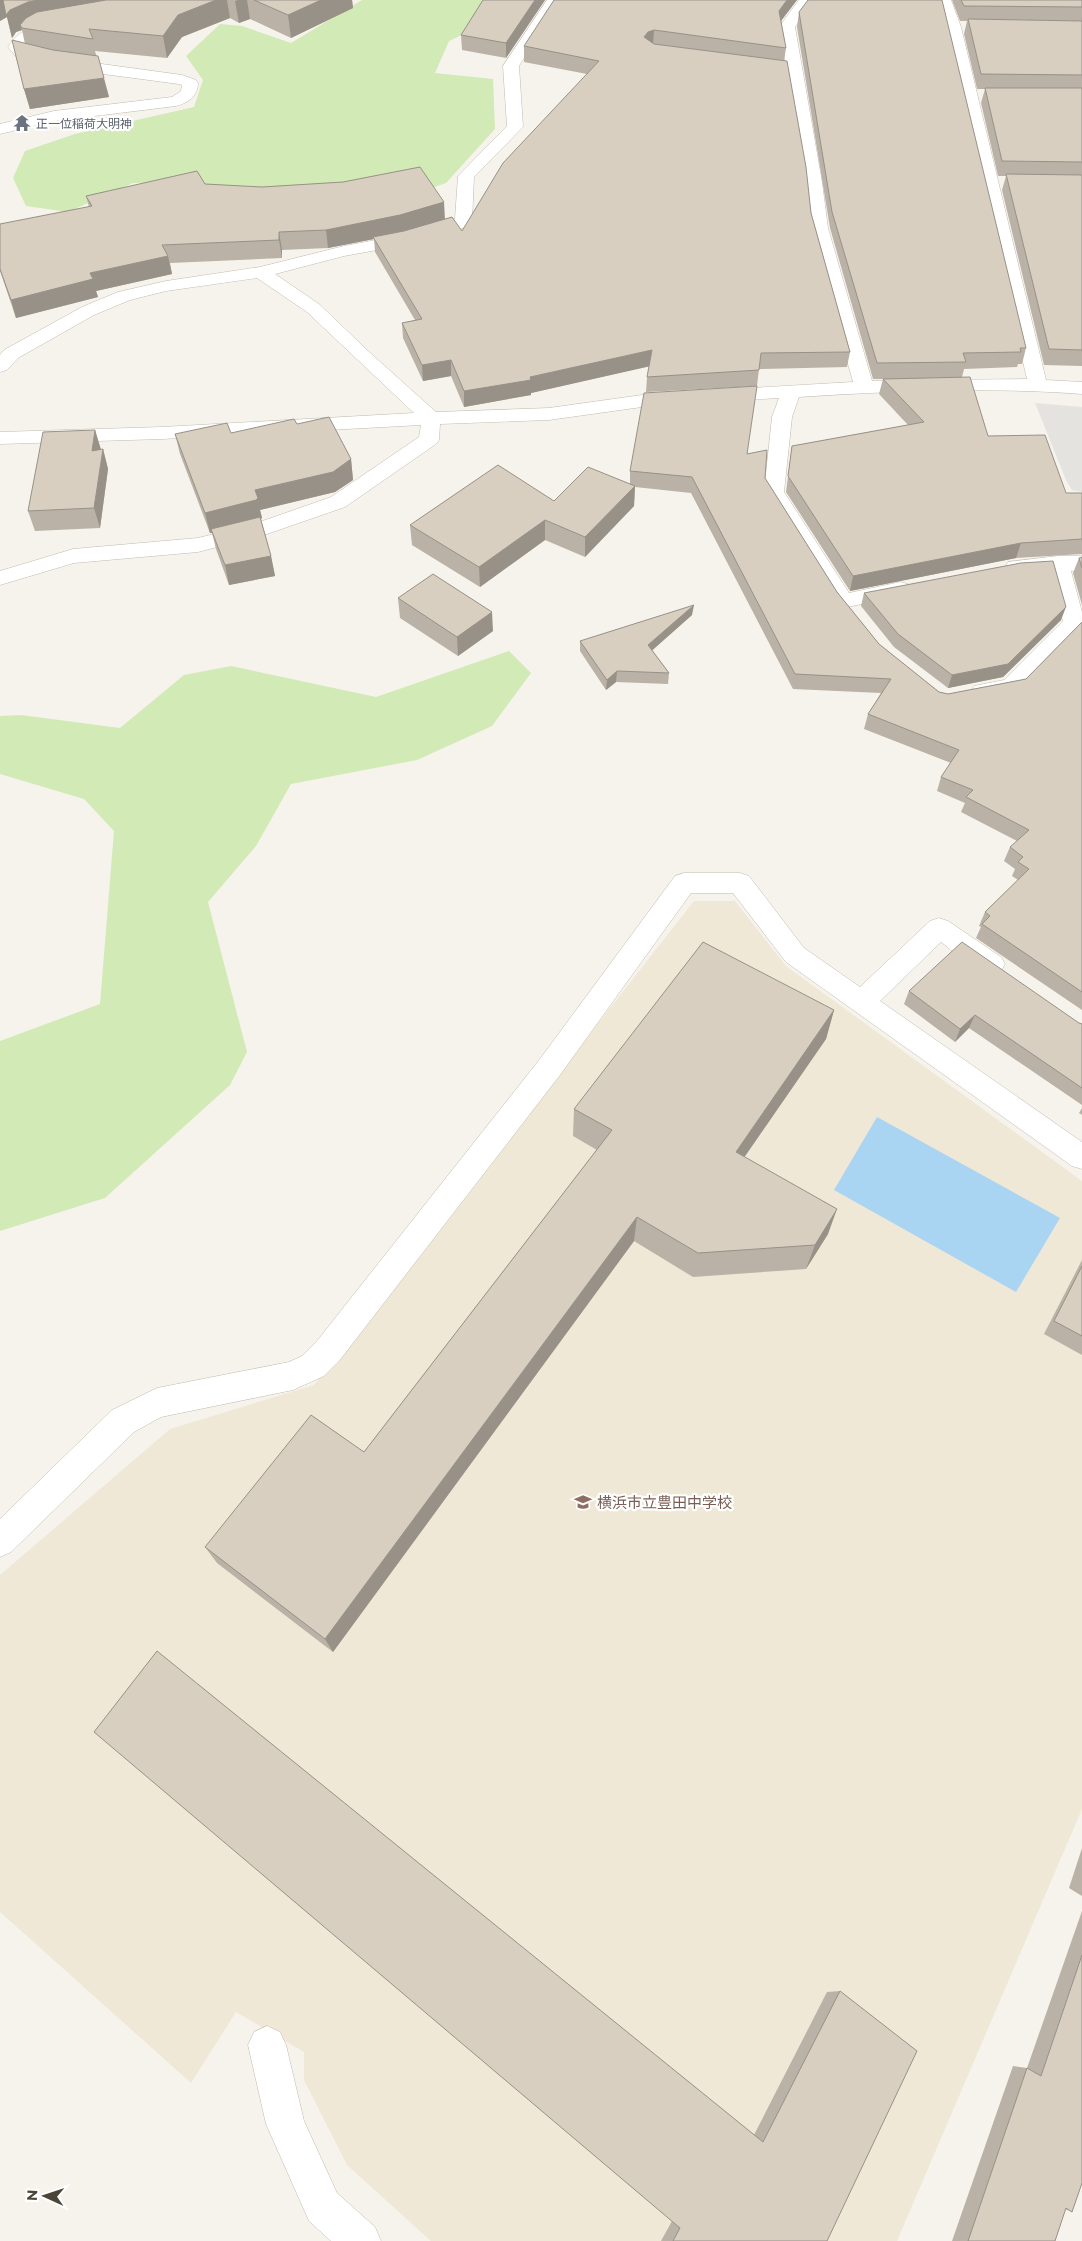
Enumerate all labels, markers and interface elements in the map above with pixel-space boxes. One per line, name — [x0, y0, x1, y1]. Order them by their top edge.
temple icon: 正一位稲荷大明神 — [12, 113, 32, 133]
place label: 正一位稲荷大明神 — [36, 116, 132, 131]
school or university icon: 横浜市立豊田中学校 — [573, 1492, 593, 1512]
place label: 横浜市立豊田中学校 — [597, 1493, 732, 1512]
north arrow — [20, 2171, 70, 2221]
text: N — [23, 2189, 41, 2201]

